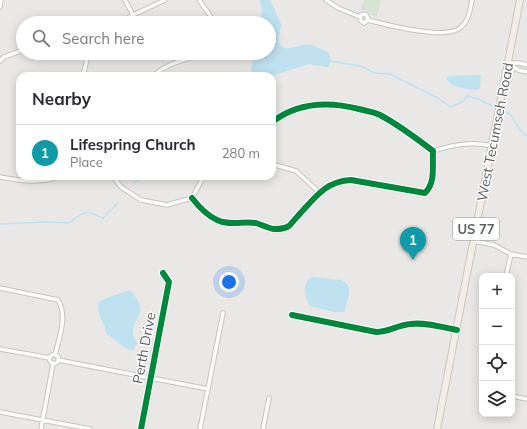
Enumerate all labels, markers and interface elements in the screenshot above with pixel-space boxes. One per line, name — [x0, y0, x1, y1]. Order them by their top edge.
search box — [16, 16, 276, 60]
icon: search — [30, 27, 52, 49]
text: Search here — [62, 29, 144, 48]
street label: West Tecumseh Road — [473, 61, 517, 203]
text: Nearby — [32, 88, 91, 109]
text: Lifespring Church — [70, 135, 196, 154]
text: 1 — [41, 145, 49, 161]
text: 280 m — [222, 145, 260, 161]
text: Place — [70, 154, 103, 170]
road number: US 77 — [453, 218, 499, 240]
pin: 1 — [400, 227, 426, 260]
your location — [219, 272, 239, 292]
map controls — [479, 273, 515, 417]
button: + — [479, 273, 515, 309]
button: − — [479, 309, 515, 345]
street label: Perth Drive — [128, 311, 160, 385]
button: locate — [479, 345, 515, 381]
button: layers — [479, 381, 515, 417]

